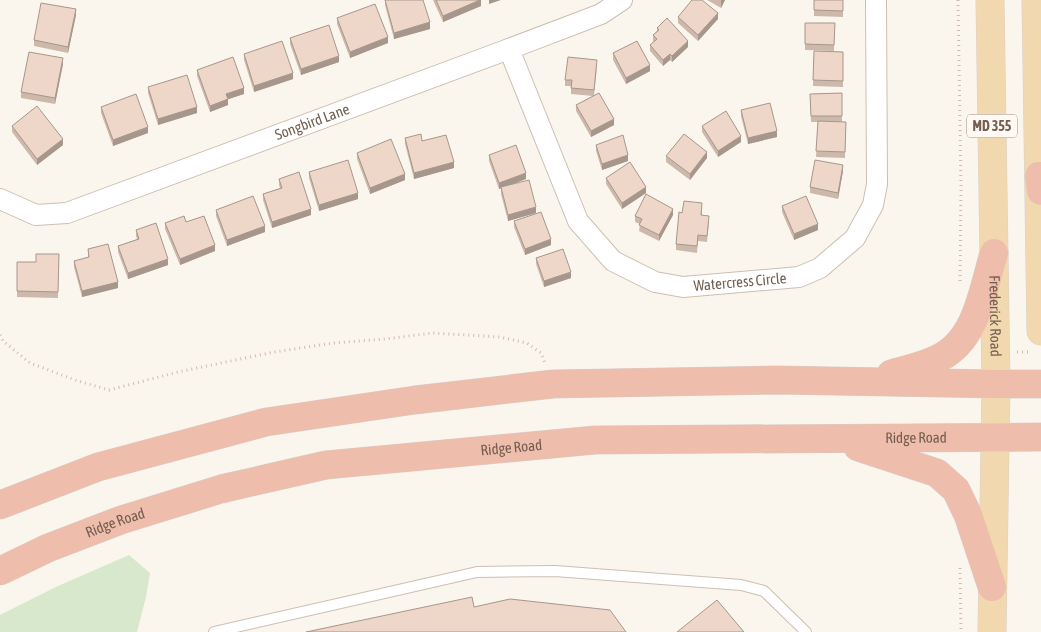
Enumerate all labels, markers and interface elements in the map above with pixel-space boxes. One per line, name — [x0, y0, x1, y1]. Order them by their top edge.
street label: Songbird Lane — [272, 100, 352, 143]
road number: MD 355 — [967, 114, 1017, 138]
street label: Watercress Circle — [693, 269, 787, 294]
street label: Frederick Road — [986, 275, 1005, 357]
street label: Ridge Road — [885, 429, 947, 446]
street label: Ridge Road — [480, 436, 543, 459]
street label: Ridge Road — [83, 504, 147, 541]

